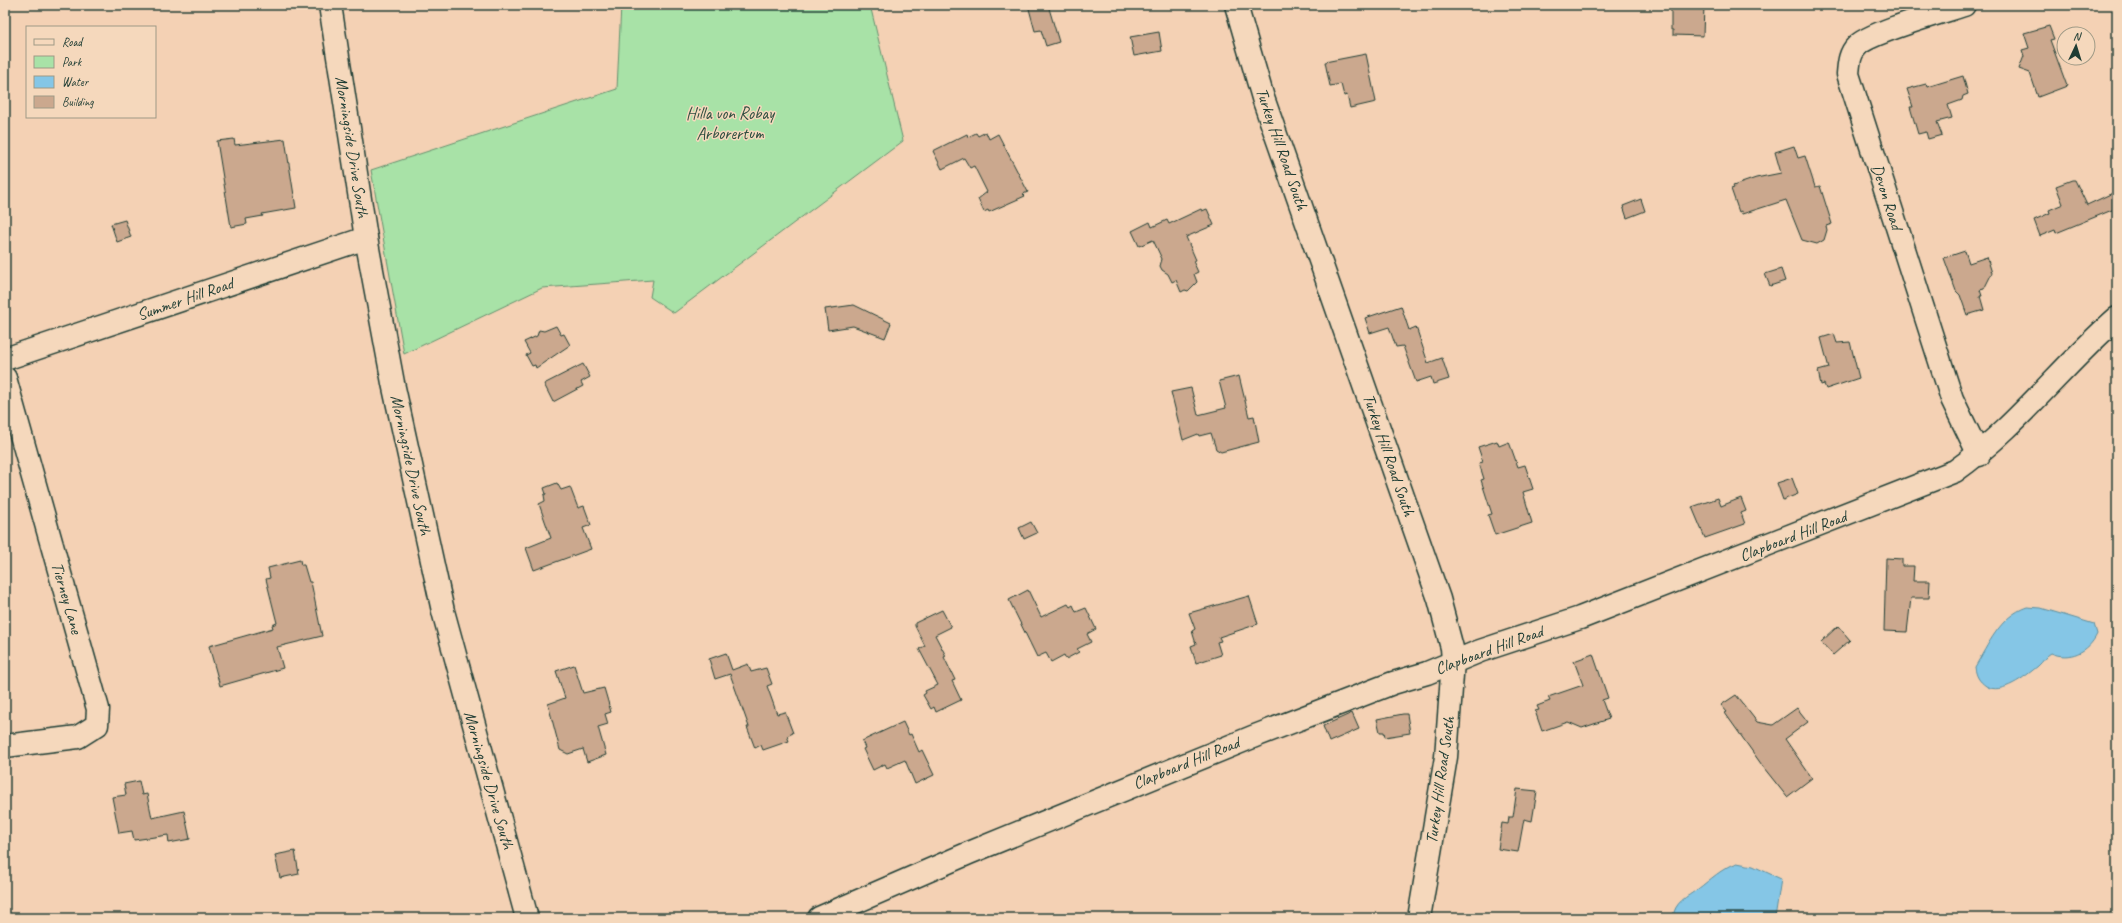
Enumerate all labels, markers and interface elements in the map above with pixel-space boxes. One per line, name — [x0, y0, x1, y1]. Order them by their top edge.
legend — [26, 26, 156, 118]
north arrow — [2056, 26, 2096, 66]
text: N — [2073, 29, 2083, 43]
text: Road — [62, 34, 84, 50]
text: Park — [62, 54, 83, 70]
text: Water — [62, 74, 90, 90]
street label: Morningside Drive South — [330, 75, 374, 220]
street label: Turkey Hill Road South — [1251, 85, 1313, 214]
text: Building — [62, 94, 94, 110]
park label: Hilla von Robay Arborertum — [686, 103, 775, 144]
street label: Devon Road — [1867, 162, 1908, 235]
street label: Summer Hill Road — [134, 272, 238, 325]
street label: Turkey Hill Road South — [1358, 391, 1420, 520]
street label: Morningside Drive South — [386, 393, 436, 538]
street label: Clapboard Hill Road — [1736, 505, 1853, 566]
street label: Tierney Lane — [47, 560, 88, 638]
street label: Clapboard Hill Road — [1432, 620, 1549, 679]
street label: Morningside Drive South — [459, 708, 519, 853]
street label: Turkey Hill Road South — [1421, 714, 1459, 845]
street label: Clapboard Hill Road — [1130, 731, 1245, 794]

